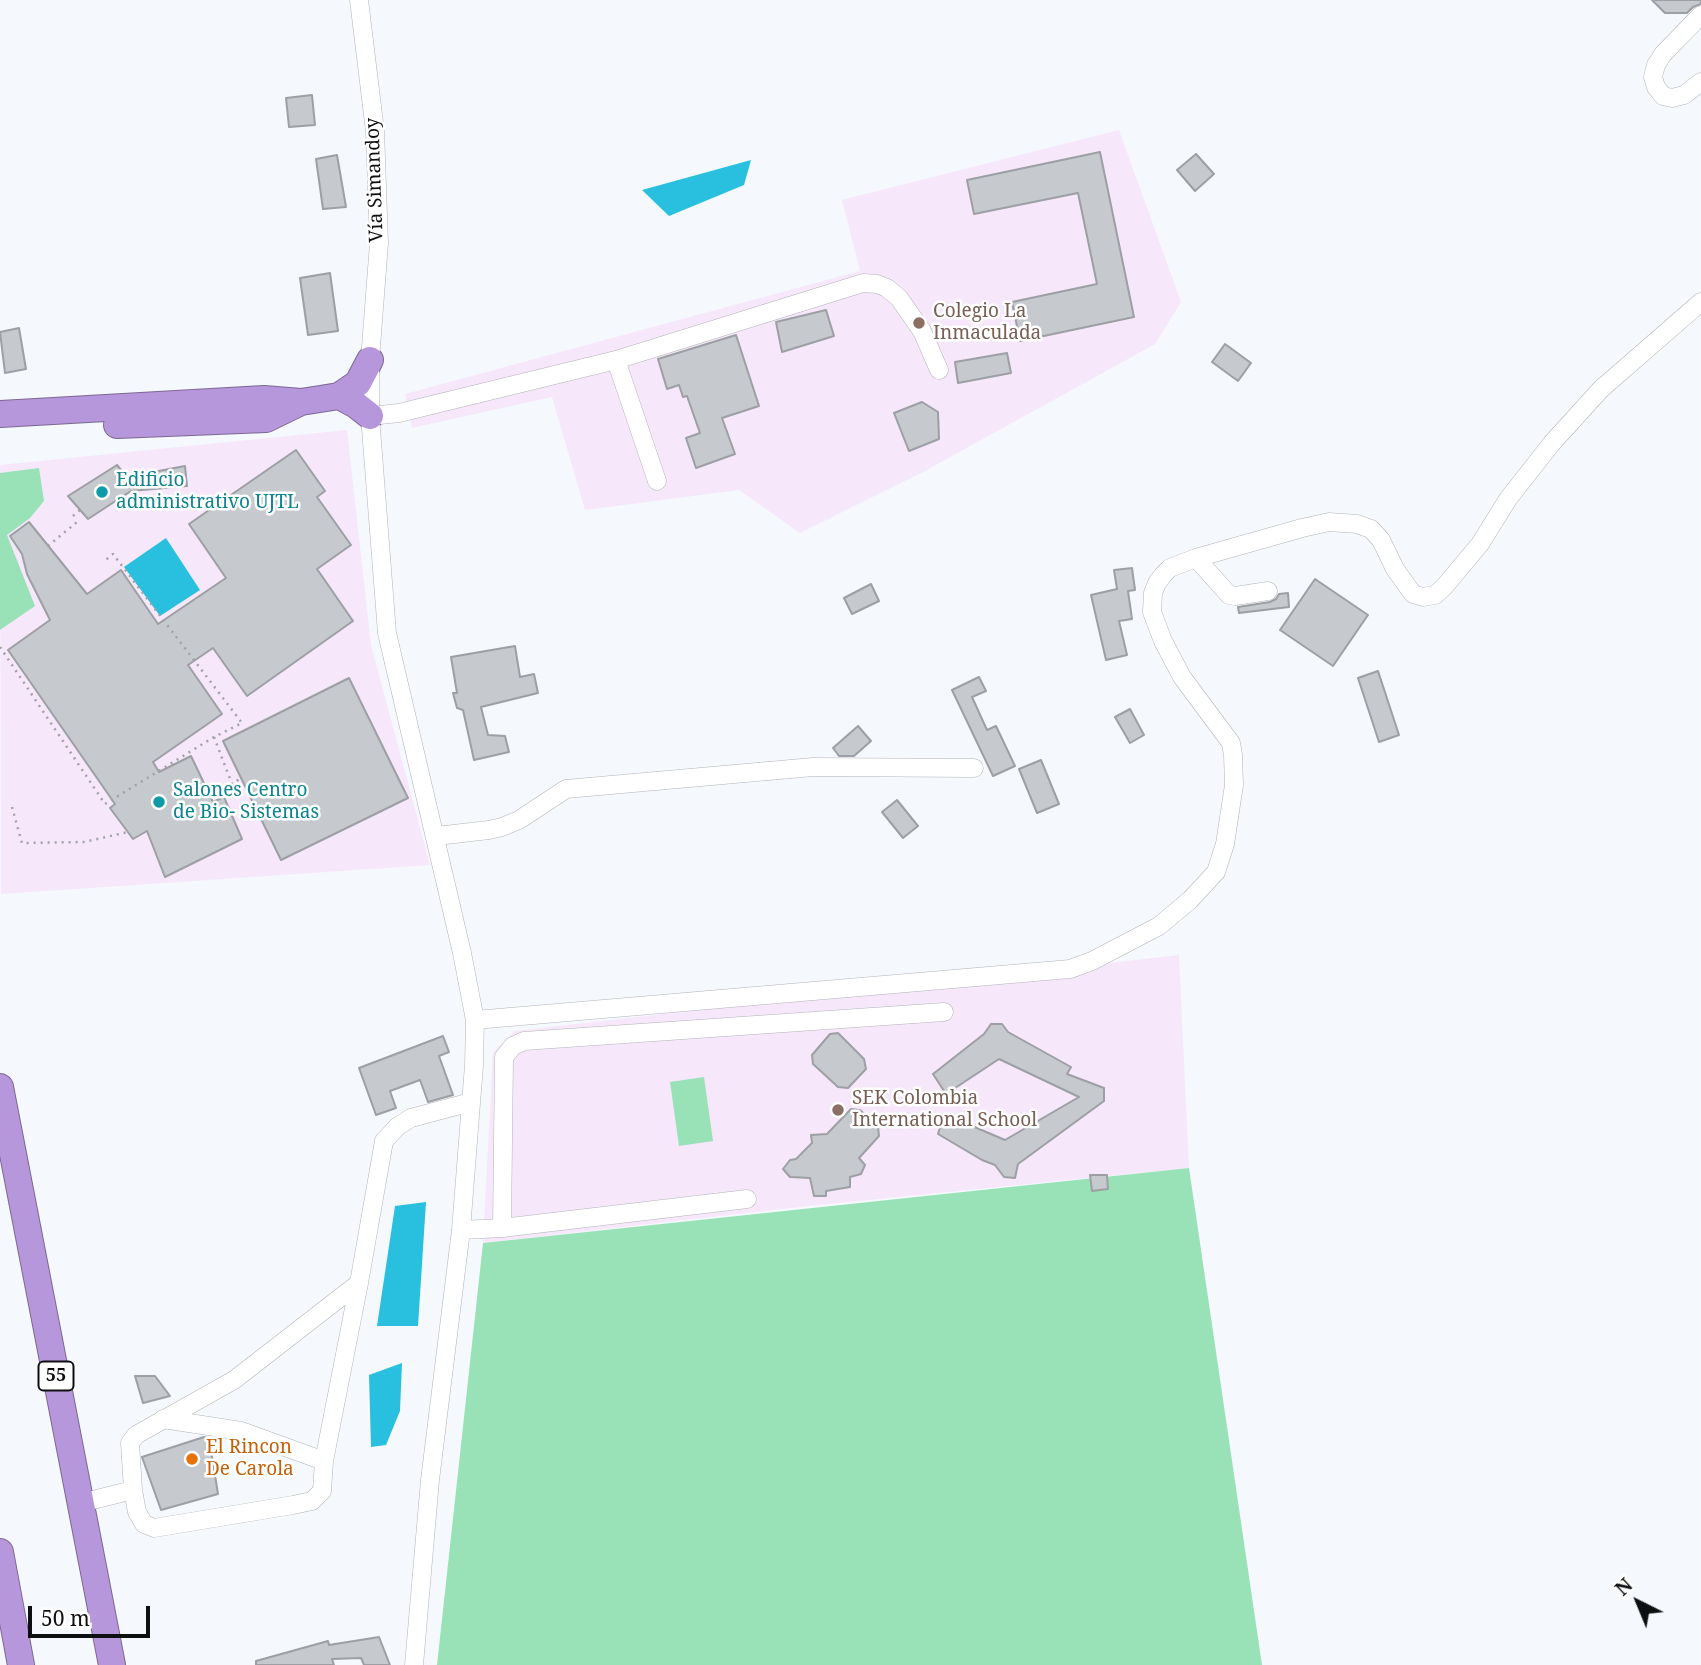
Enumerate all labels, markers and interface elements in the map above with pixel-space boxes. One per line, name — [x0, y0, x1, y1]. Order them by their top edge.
street label: Vía Simandoy — [361, 117, 389, 243]
place label: Colegio La Inmaculada — [933, 301, 1041, 345]
marker: Colegio La Inmaculada — [911, 315, 927, 331]
place label: Edificio administrativo UJTL — [116, 470, 299, 514]
marker: Edificio administrativo UJTL — [94, 484, 110, 500]
place label: Salones Centro de Bio- Sistemas — [173, 780, 319, 824]
marker: Salones Centro de Bio- Sistemas — [151, 794, 167, 810]
place label: SEK Colombia International School — [852, 1088, 1037, 1132]
marker: SEK Colombia International School — [830, 1102, 846, 1118]
road number: 55 — [38, 1362, 74, 1391]
place label: El Rincon De Carola — [206, 1437, 294, 1481]
marker: El Rincon De Carola — [184, 1451, 200, 1467]
north arrow — [1603, 1567, 1673, 1637]
text: N — [1609, 1572, 1638, 1601]
scale bar — [32, 1592, 154, 1636]
text: 50 m — [41, 1604, 90, 1632]

